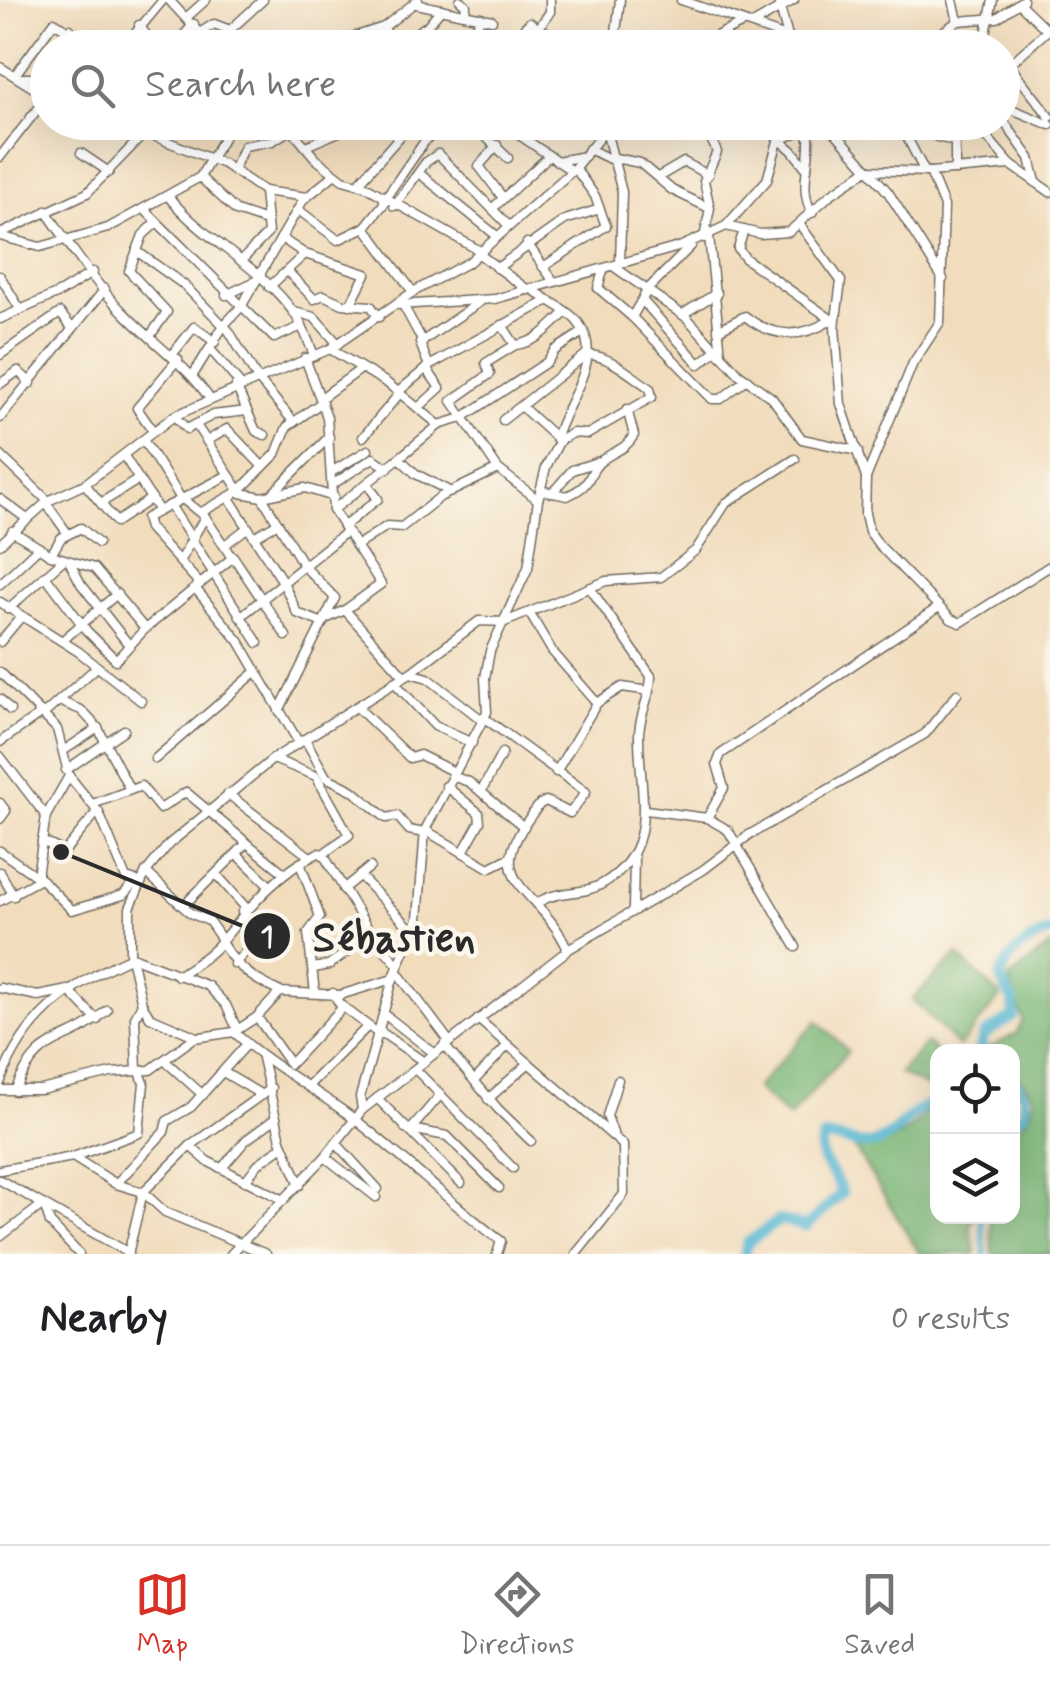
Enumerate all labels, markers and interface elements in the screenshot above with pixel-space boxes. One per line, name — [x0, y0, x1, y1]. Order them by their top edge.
search box — [30, 30, 1020, 140]
icon: search — [65, 58, 120, 113]
text: Search here — [145, 61, 336, 110]
callout: Sébastien — [242, 900, 495, 972]
text: Sébastien — [313, 912, 475, 967]
text: 1 — [260, 918, 274, 957]
map controls — [930, 1044, 1020, 1224]
button: locate — [930, 1044, 1020, 1134]
button: layers — [930, 1134, 1020, 1224]
text: Nearby — [40, 1292, 168, 1347]
text: 0 results — [891, 1298, 1010, 1340]
tab: Map — [135, 1567, 190, 1664]
tab: Directions — [460, 1567, 575, 1664]
tab: Saved — [844, 1567, 915, 1664]

